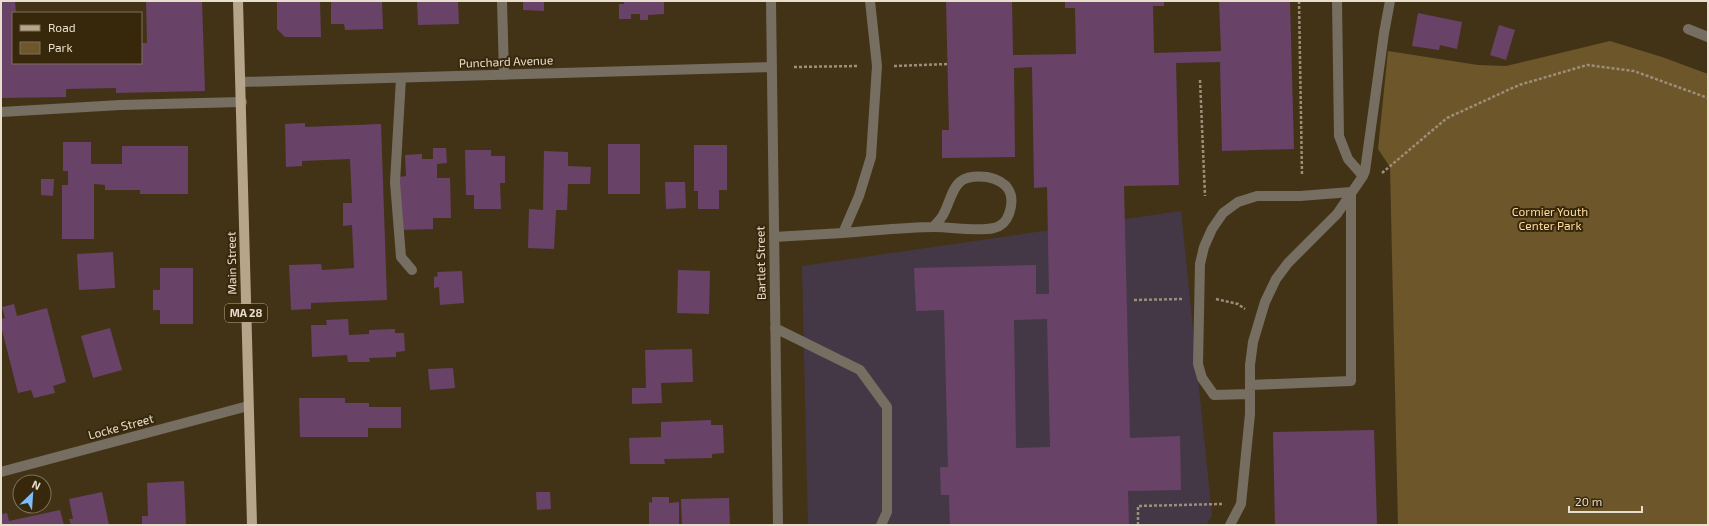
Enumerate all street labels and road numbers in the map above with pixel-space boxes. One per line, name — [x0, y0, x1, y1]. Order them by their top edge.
street label: Punchard Avenue — [458, 52, 553, 70]
street label: Bartlet Street — [752, 225, 768, 300]
street label: Main Street — [223, 231, 239, 295]
road number: MA 28 — [225, 304, 267, 322]
street label: Locke Street — [86, 410, 155, 441]

